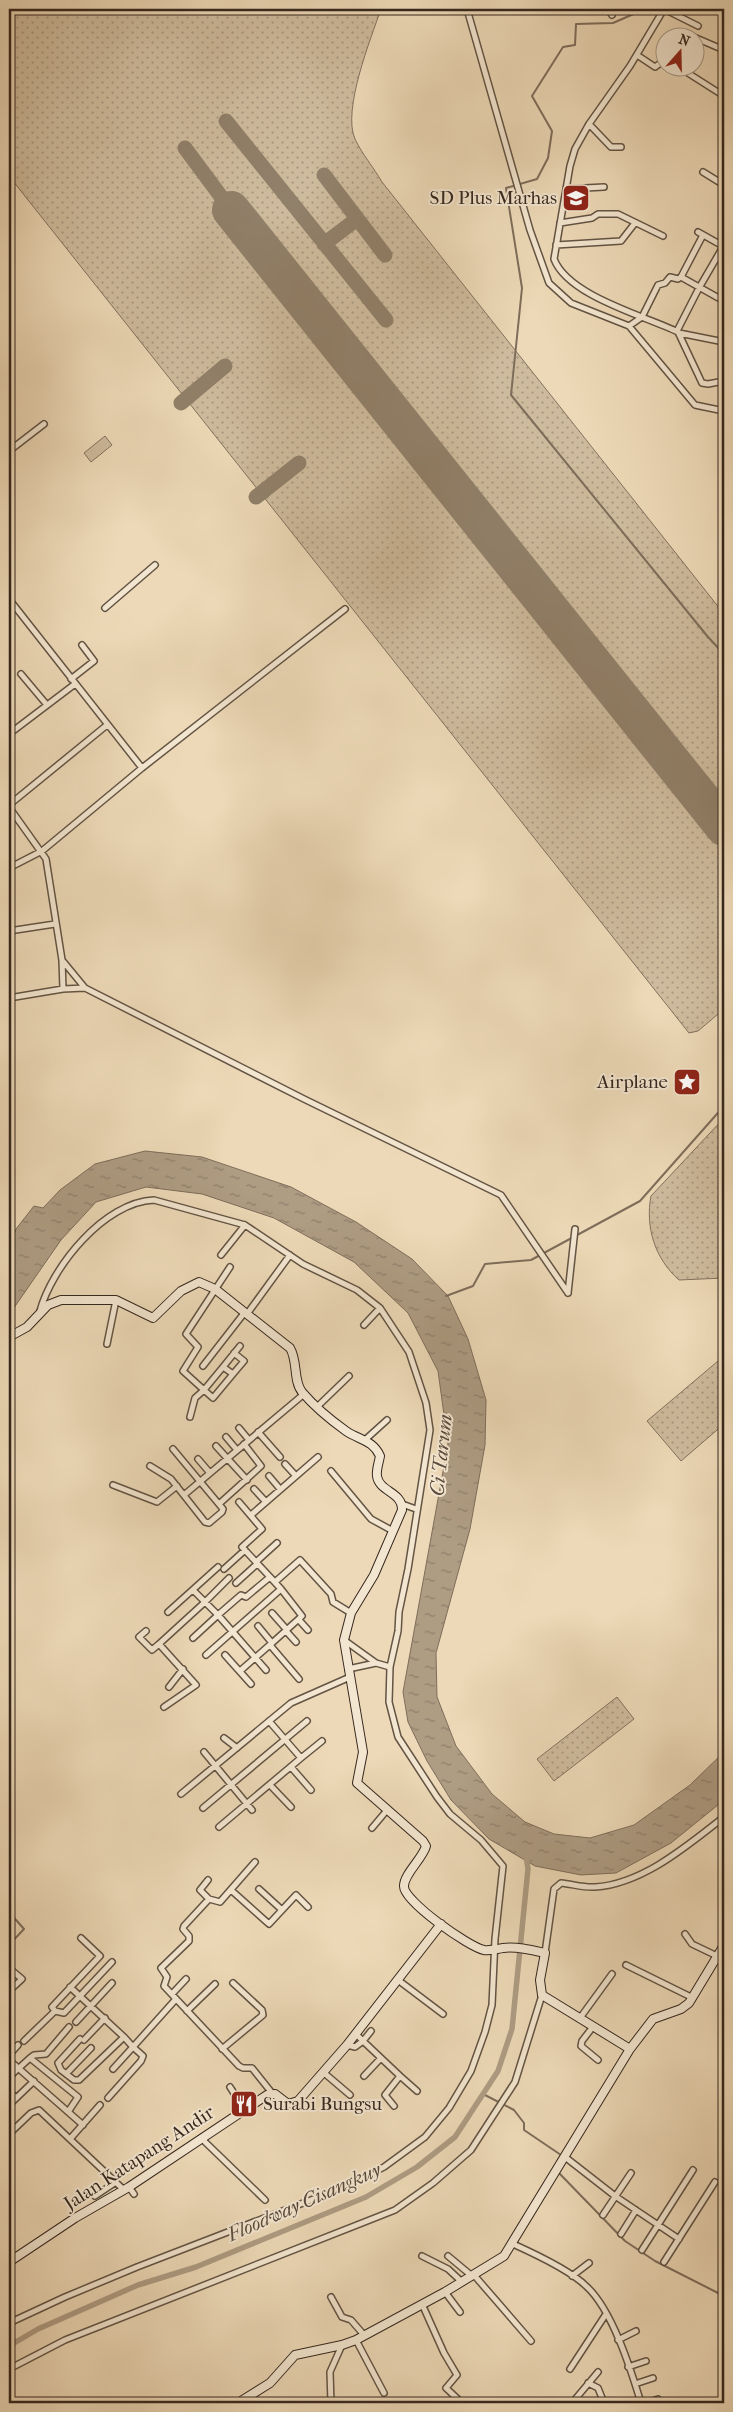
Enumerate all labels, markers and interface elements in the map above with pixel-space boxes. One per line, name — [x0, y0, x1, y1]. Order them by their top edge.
north arrow — [656, 28, 706, 78]
text: N — [676, 30, 693, 50]
school or university icon: SD Plus Marhas — [561, 183, 591, 213]
place label: SD Plus Marhas — [430, 187, 557, 209]
place icon: Airplane — [672, 1067, 702, 1097]
place label: Airplane — [596, 1071, 668, 1093]
water label: Ci Tarum — [425, 1413, 457, 1497]
restaurant icon: Surabi Bungsu — [229, 2089, 259, 2119]
place label: Surabi Bungsu — [263, 2093, 382, 2115]
street label: Jalan Katapang Andir — [58, 2101, 219, 2216]
water label: Floodway Cisangkuy — [223, 2158, 385, 2247]

